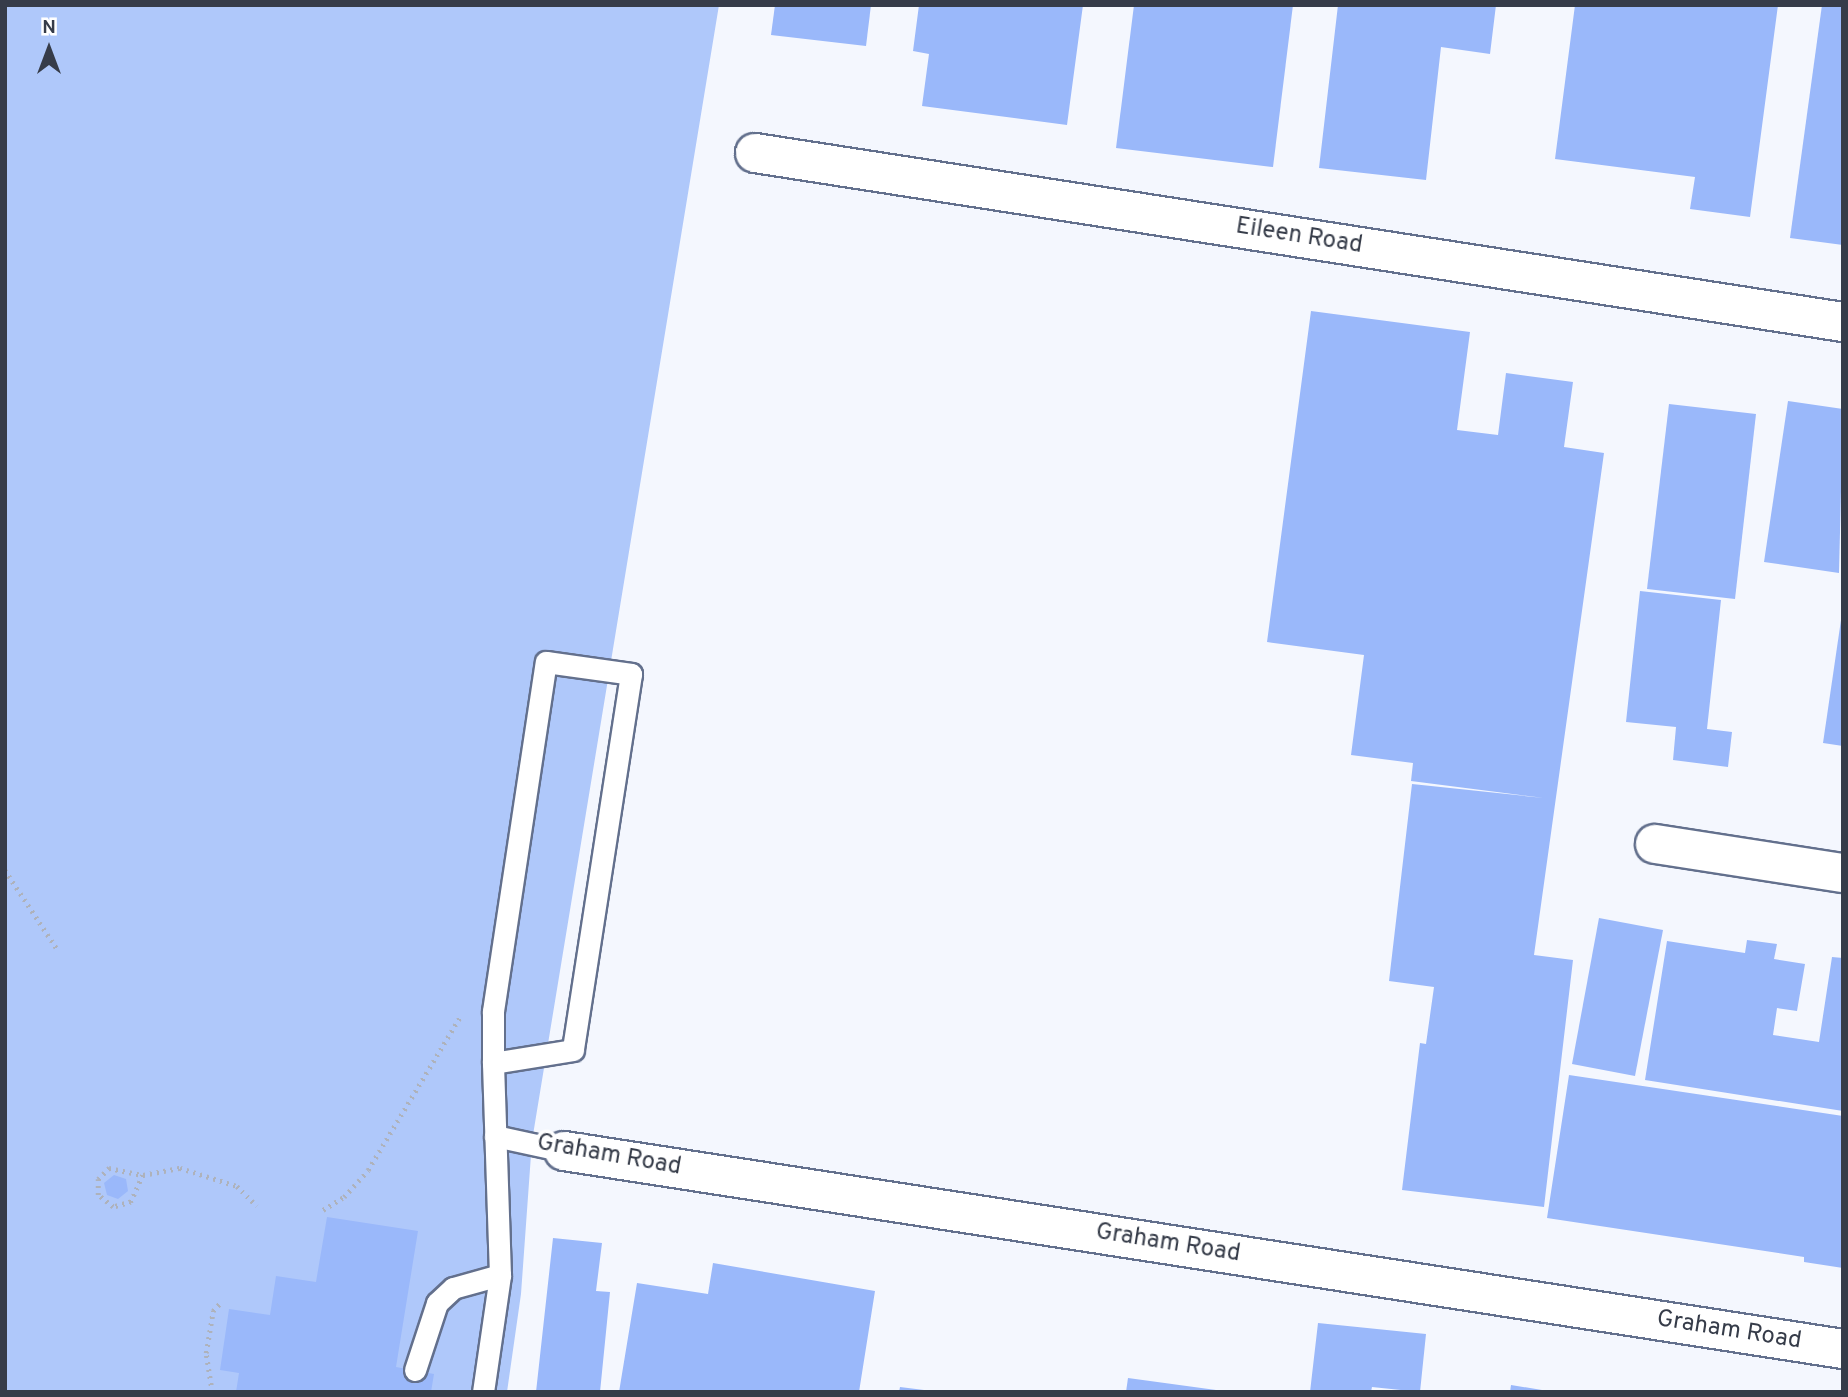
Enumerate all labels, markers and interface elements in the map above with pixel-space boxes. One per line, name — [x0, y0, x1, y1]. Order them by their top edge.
north arrow — [14, 14, 84, 84]
text: N — [42, 16, 56, 40]
street label: Eileen Road — [1234, 213, 1364, 261]
street label: Graham Road — [535, 1129, 683, 1183]
street label: Graham Road — [1094, 1218, 1242, 1270]
street label: Graham Road — [1655, 1305, 1803, 1357]

